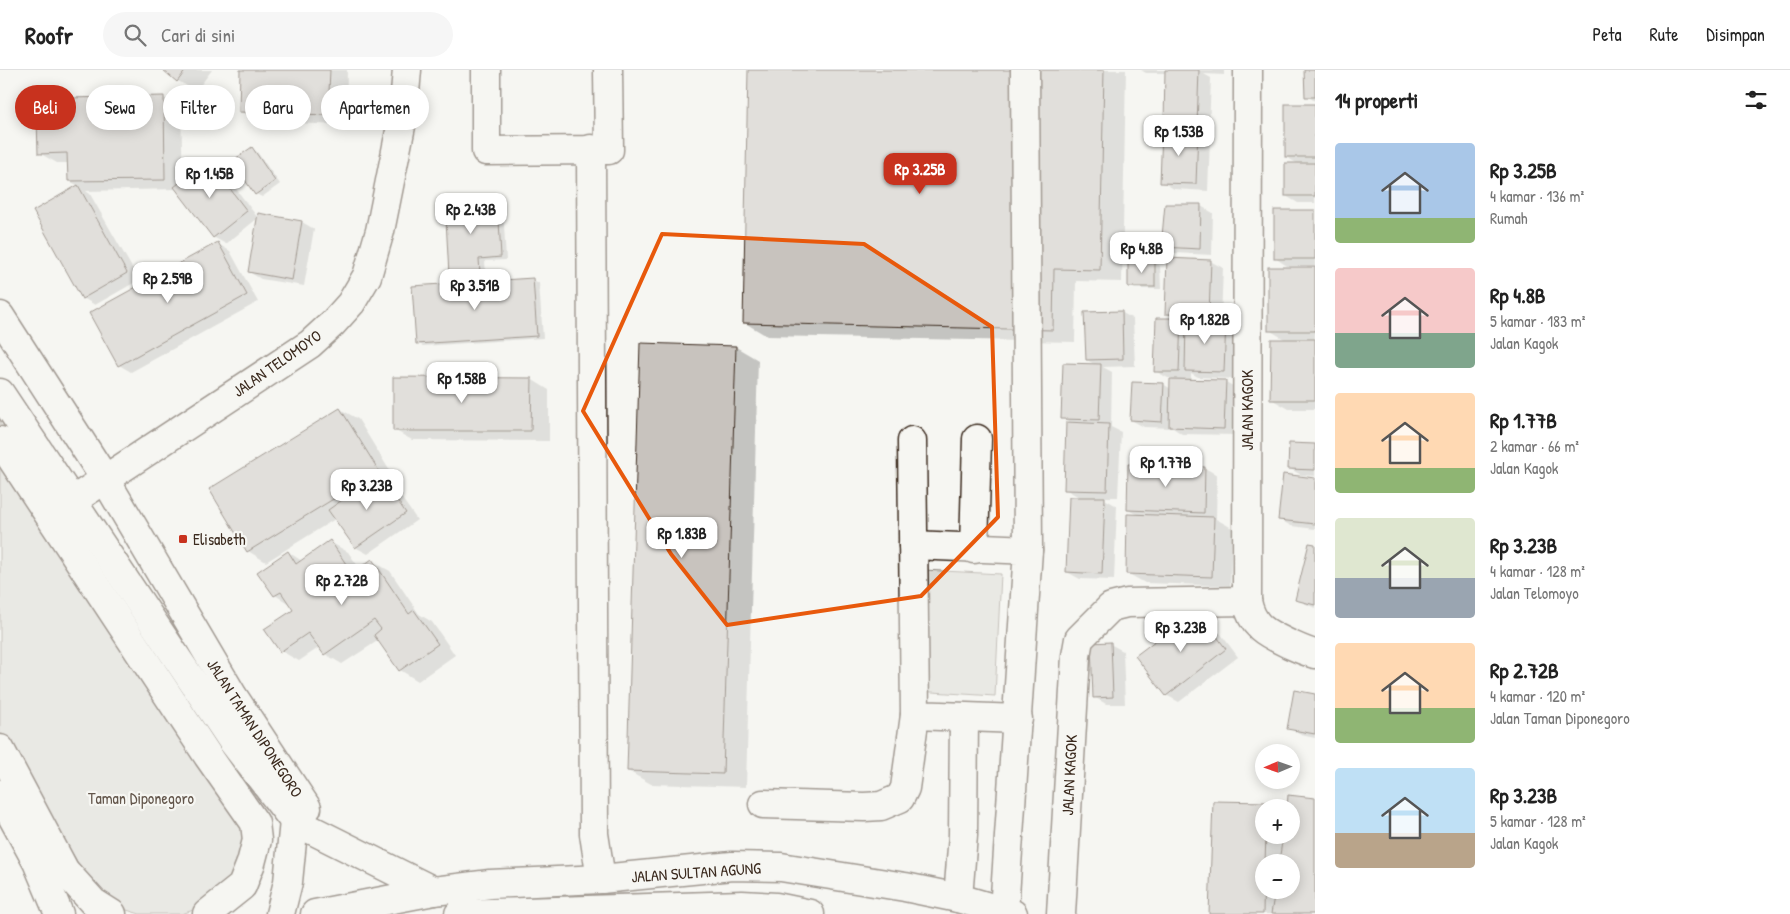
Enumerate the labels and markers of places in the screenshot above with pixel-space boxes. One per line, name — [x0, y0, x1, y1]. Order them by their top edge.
pin: Rp 1.53B — [1127, 114, 1231, 157]
pin: Rp 3.25B — [868, 152, 972, 195]
pin: Rp 1.45B — [158, 156, 262, 199]
pin: Rp 2.43B — [419, 192, 523, 235]
pin: Rp 4.8B — [1096, 232, 1188, 274]
pin: Rp 2.59B — [116, 262, 220, 304]
pin: Rp 3.51B — [423, 268, 527, 311]
pin: Rp 1.82B — [1153, 302, 1257, 345]
pin: Rp 1.58B — [410, 362, 514, 404]
pin: Rp 1.77B — [1114, 446, 1218, 488]
pin: Rp 3.23B — [315, 468, 419, 511]
pin: Rp 1.83B — [630, 516, 734, 559]
place label: Elisabeth — [193, 528, 246, 550]
marker: Elisabeth — [177, 533, 189, 545]
pin: Rp 2.72B — [290, 564, 394, 606]
pin: Rp 3.23B — [1129, 610, 1233, 653]

